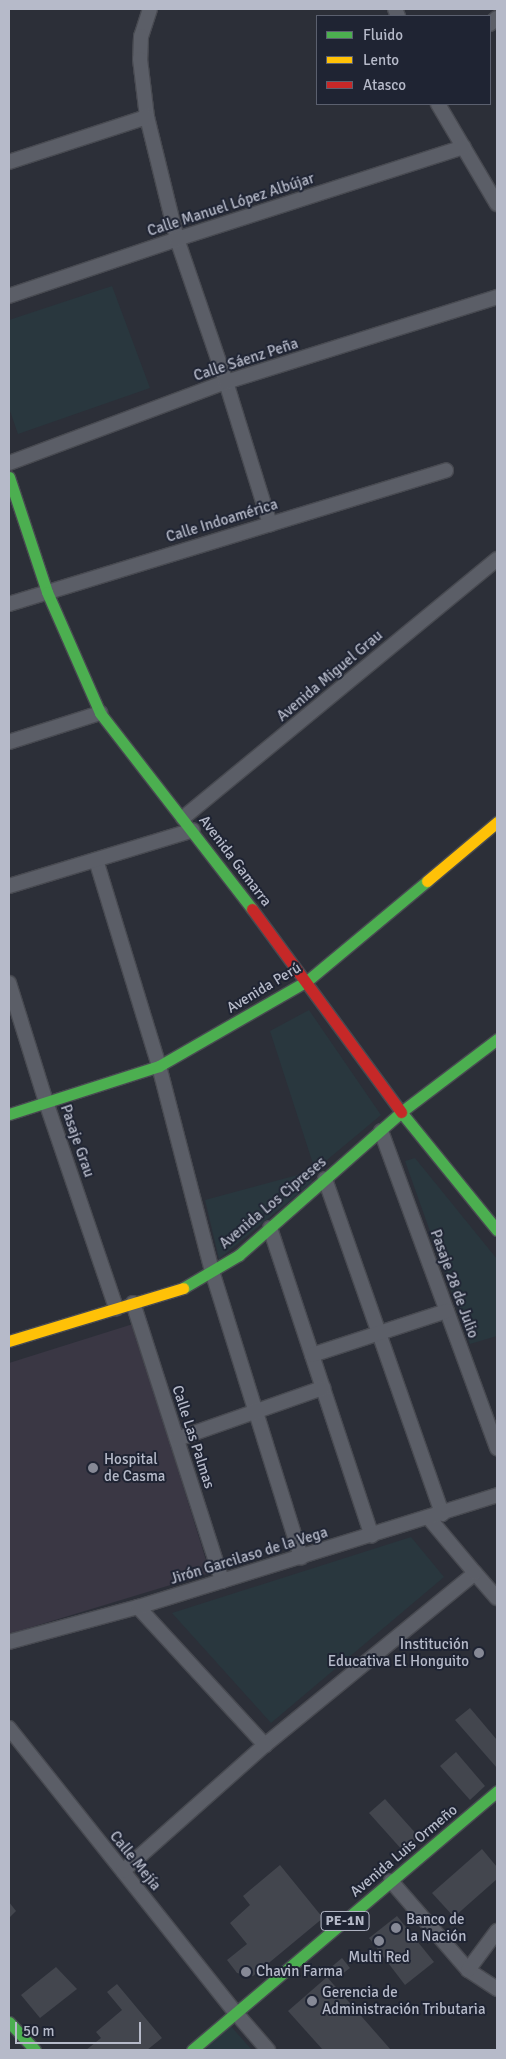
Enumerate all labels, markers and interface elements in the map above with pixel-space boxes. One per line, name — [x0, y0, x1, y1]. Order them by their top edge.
legend — [316, 15, 491, 105]
text: Fluido — [363, 26, 403, 44]
text: Lento — [363, 51, 399, 69]
text: Atasco — [363, 76, 406, 94]
street label: Calle Manuel López Albújar — [145, 169, 317, 241]
street label: Calle Sáenz Peña — [191, 335, 301, 385]
street label: Calle Indoamérica — [164, 495, 280, 547]
street label: Avenida Miguel Grau — [273, 627, 387, 725]
street label: Avenida Gamarra — [195, 812, 275, 910]
street label: Avenida Perú — [224, 959, 304, 1017]
street label: Pasaje Grau — [56, 1102, 98, 1180]
street label: Avenida Los Cipreses — [216, 1153, 330, 1253]
street label: Pasaje 28 de Julio — [426, 1227, 482, 1341]
street label: Calle Las Palmas — [168, 1383, 218, 1491]
place label: Hospital de Casma — [104, 1450, 165, 1485]
marker: Hospital de Casma — [86, 1461, 100, 1475]
street label: Jirón Garcilaso de la Vega — [168, 1523, 330, 1589]
place label: Institución Educativa El Honguito — [328, 1635, 469, 1670]
marker: Institución Educativa El Honguito — [473, 1647, 485, 1659]
street label: Avenida Luis Ormeño — [347, 1801, 461, 1901]
street label: Calle Mejía — [106, 1828, 164, 1894]
road number: PE-1N — [320, 1910, 370, 1932]
place label: Banco de la Nación — [406, 1910, 466, 1945]
marker: Banco de la Nación — [390, 1922, 402, 1934]
marker: Multi Red — [373, 1935, 385, 1947]
place label: Multi Red — [348, 1949, 410, 1967]
place label: Chavin Farma — [256, 1963, 343, 1981]
marker: Chavin Farma — [240, 1966, 252, 1978]
place label: Gerencia de Administración Tributaria — [322, 1983, 486, 2018]
marker: Gerencia de Administración Tributaria — [306, 1995, 318, 2007]
scale bar — [18, 2012, 144, 2044]
text: 50 m — [23, 2022, 54, 2040]

